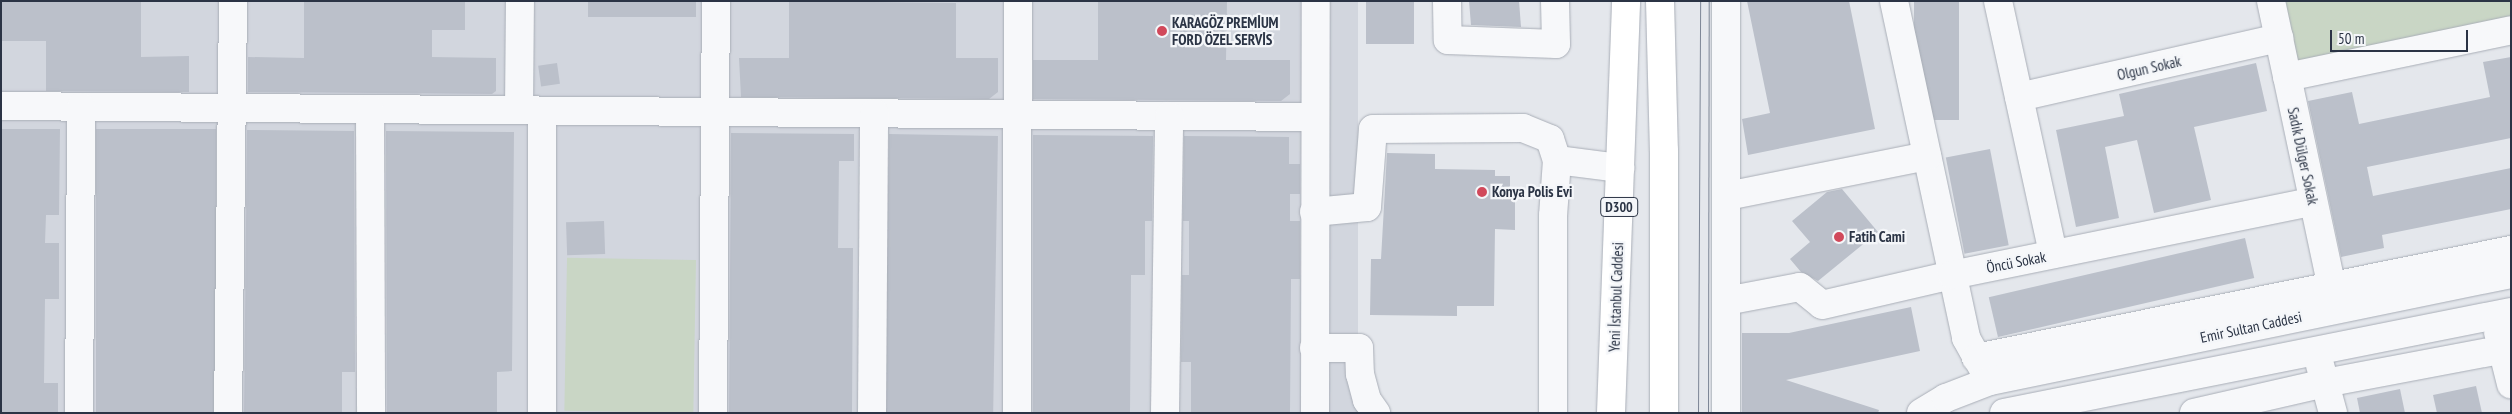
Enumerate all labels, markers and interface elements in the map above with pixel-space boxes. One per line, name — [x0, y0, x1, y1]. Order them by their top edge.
place label: KARAGÖZ PREMİUM FORD ÖZEL SERVİS — [1172, 13, 1279, 48]
scale bar — [2332, 20, 2470, 52]
marker: KARAGÖZ PREMİUM FORD ÖZEL SERVİS — [1156, 25, 1168, 37]
text: 50 m — [2338, 29, 2364, 48]
street label: Olgun Sokak — [2115, 52, 2183, 84]
street label: Sadık Dülger Sokak — [2284, 105, 2322, 207]
place label: Konya Polis Evi — [1492, 183, 1572, 201]
marker: Konya Polis Evi — [1476, 186, 1488, 198]
road number: D300 — [1599, 196, 1639, 218]
place label: Fatih Cami — [1849, 228, 1905, 246]
marker: Fatih Cami — [1833, 231, 1845, 243]
street label: Yeni İstanbul Caddesi — [1605, 242, 1627, 352]
street label: Öncü Sokak — [1985, 247, 2047, 277]
street label: Emir Sultan Caddesi — [2199, 307, 2303, 347]

